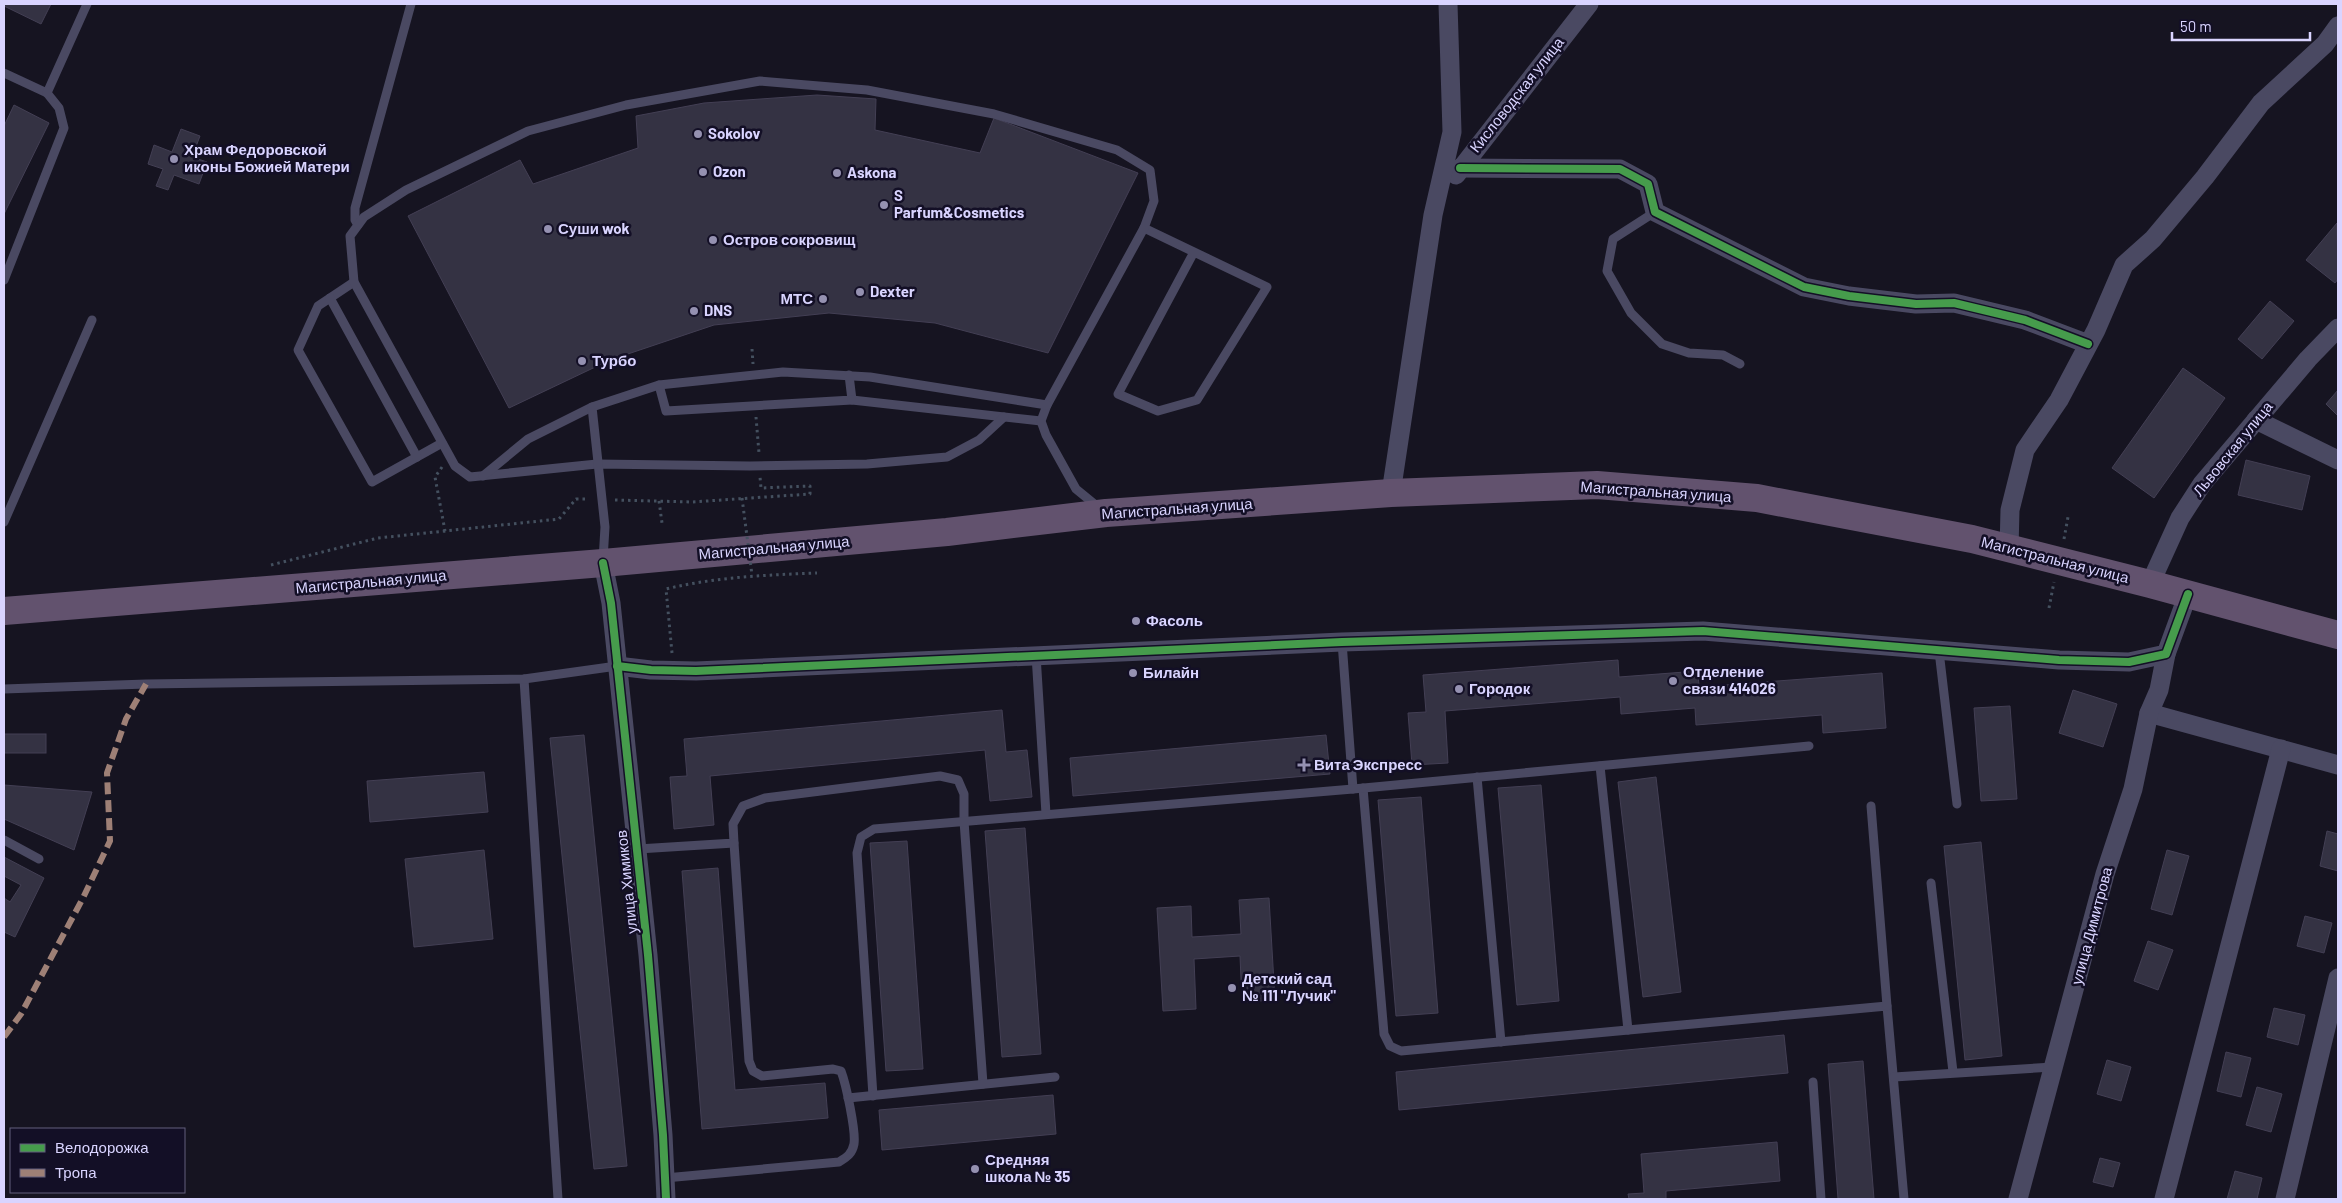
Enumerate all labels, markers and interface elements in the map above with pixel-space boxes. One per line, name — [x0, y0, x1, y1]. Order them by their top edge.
scale bar — [2172, 10, 2310, 42]
text: 50 m — [2180, 17, 2212, 35]
street label: Кисловодская улица — [1466, 33, 1567, 156]
place label: Sokolov — [708, 124, 761, 142]
marker: Sokolov — [692, 128, 704, 140]
place label: Храм Федоровской иконы Божией Матери — [184, 140, 350, 175]
marker: Храм Федоровской иконы Божией Матери — [168, 153, 180, 165]
place label: Ozon — [713, 162, 746, 180]
place label: Askona — [847, 163, 896, 181]
marker: Ozon — [697, 166, 709, 178]
marker: Askona — [831, 167, 843, 179]
place label: S Parfum&Cosmetics — [894, 186, 1025, 221]
marker: S Parfum&Cosmetics — [878, 199, 890, 211]
place label: Суши wok — [558, 219, 630, 237]
marker: Суши wok — [542, 223, 554, 235]
place label: Остров сокровищ — [723, 230, 856, 248]
marker: Остров сокровищ — [707, 234, 719, 246]
place label: Dexter — [870, 282, 915, 300]
marker: Dexter — [854, 286, 866, 298]
place label: МТС — [781, 289, 813, 307]
marker: МТС — [817, 293, 829, 305]
place label: DNS — [704, 301, 732, 319]
marker: DNS — [688, 305, 700, 317]
place label: Турбо — [592, 351, 636, 369]
marker: Турбо — [576, 355, 588, 367]
street label: Львовская улица — [2189, 397, 2276, 499]
street label: Магистральная улица — [1580, 477, 1733, 505]
street label: Магистральная улица — [1101, 494, 1254, 522]
street label: Магистральная улица — [698, 531, 851, 563]
street label: Магистральная улица — [1980, 532, 2132, 586]
street label: Магистральная улица — [295, 565, 448, 597]
place label: Фасоль — [1146, 611, 1203, 629]
marker: Фасоль — [1130, 615, 1142, 627]
place label: Отделение связи 414026 — [1683, 662, 1776, 697]
place label: Билайн — [1143, 663, 1199, 681]
marker: Билайн — [1127, 667, 1139, 679]
marker: Отделение связи 414026 — [1667, 675, 1679, 687]
place label: Городок — [1469, 679, 1531, 697]
marker: Городок — [1453, 683, 1465, 695]
place label: Вита Экспресс — [1314, 755, 1422, 773]
marker: Вита Экспресс — [1298, 759, 1310, 771]
street label: улица Химиков — [612, 829, 640, 935]
street label: улица Димитрова — [2067, 864, 2116, 987]
place label: Детский сад № 111 "Лучик" — [1242, 969, 1337, 1004]
marker: Детский сад № 111 "Лучик" — [1226, 982, 1238, 994]
legend — [10, 1128, 185, 1193]
text: Велодорожка — [55, 1138, 149, 1156]
place label: Средняя школа № 35 — [985, 1150, 1070, 1185]
text: Тропа — [55, 1163, 97, 1181]
marker: Средняя школа № 35 — [969, 1163, 981, 1175]

